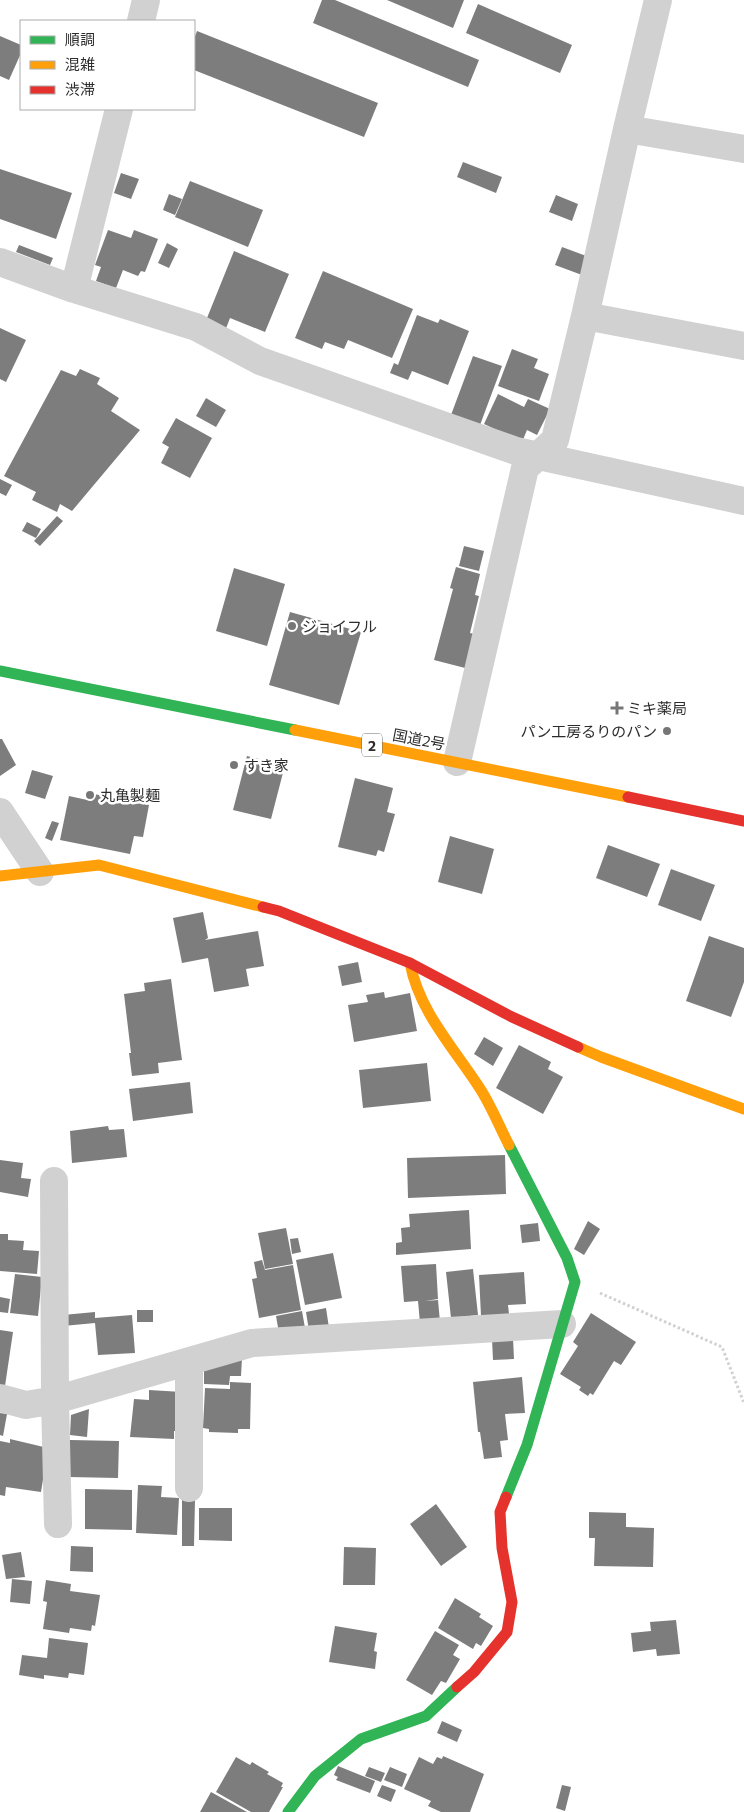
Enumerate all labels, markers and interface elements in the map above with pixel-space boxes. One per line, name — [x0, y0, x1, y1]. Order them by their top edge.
legend — [20, 20, 195, 110]
text: 順調 — [65, 30, 95, 48]
text: 混雑 — [65, 55, 95, 73]
text: 渋滞 — [65, 80, 95, 98]
place label: ジョイフル — [302, 617, 377, 635]
marker: ジョイフル — [286, 620, 298, 632]
place label: ミキ薬局 — [627, 699, 687, 717]
marker: ミキ薬局 — [611, 702, 623, 714]
place label: パン工房るりのパン — [520, 722, 657, 740]
street label: 国道2号 — [391, 725, 447, 753]
marker: パン工房るりのパン — [661, 725, 673, 737]
road number: 2 — [362, 734, 382, 756]
place label: すき家 — [244, 756, 289, 774]
marker: すき家 — [228, 759, 240, 771]
place label: 丸亀製麺 — [100, 786, 160, 804]
marker: 丸亀製麺 — [84, 789, 96, 801]

